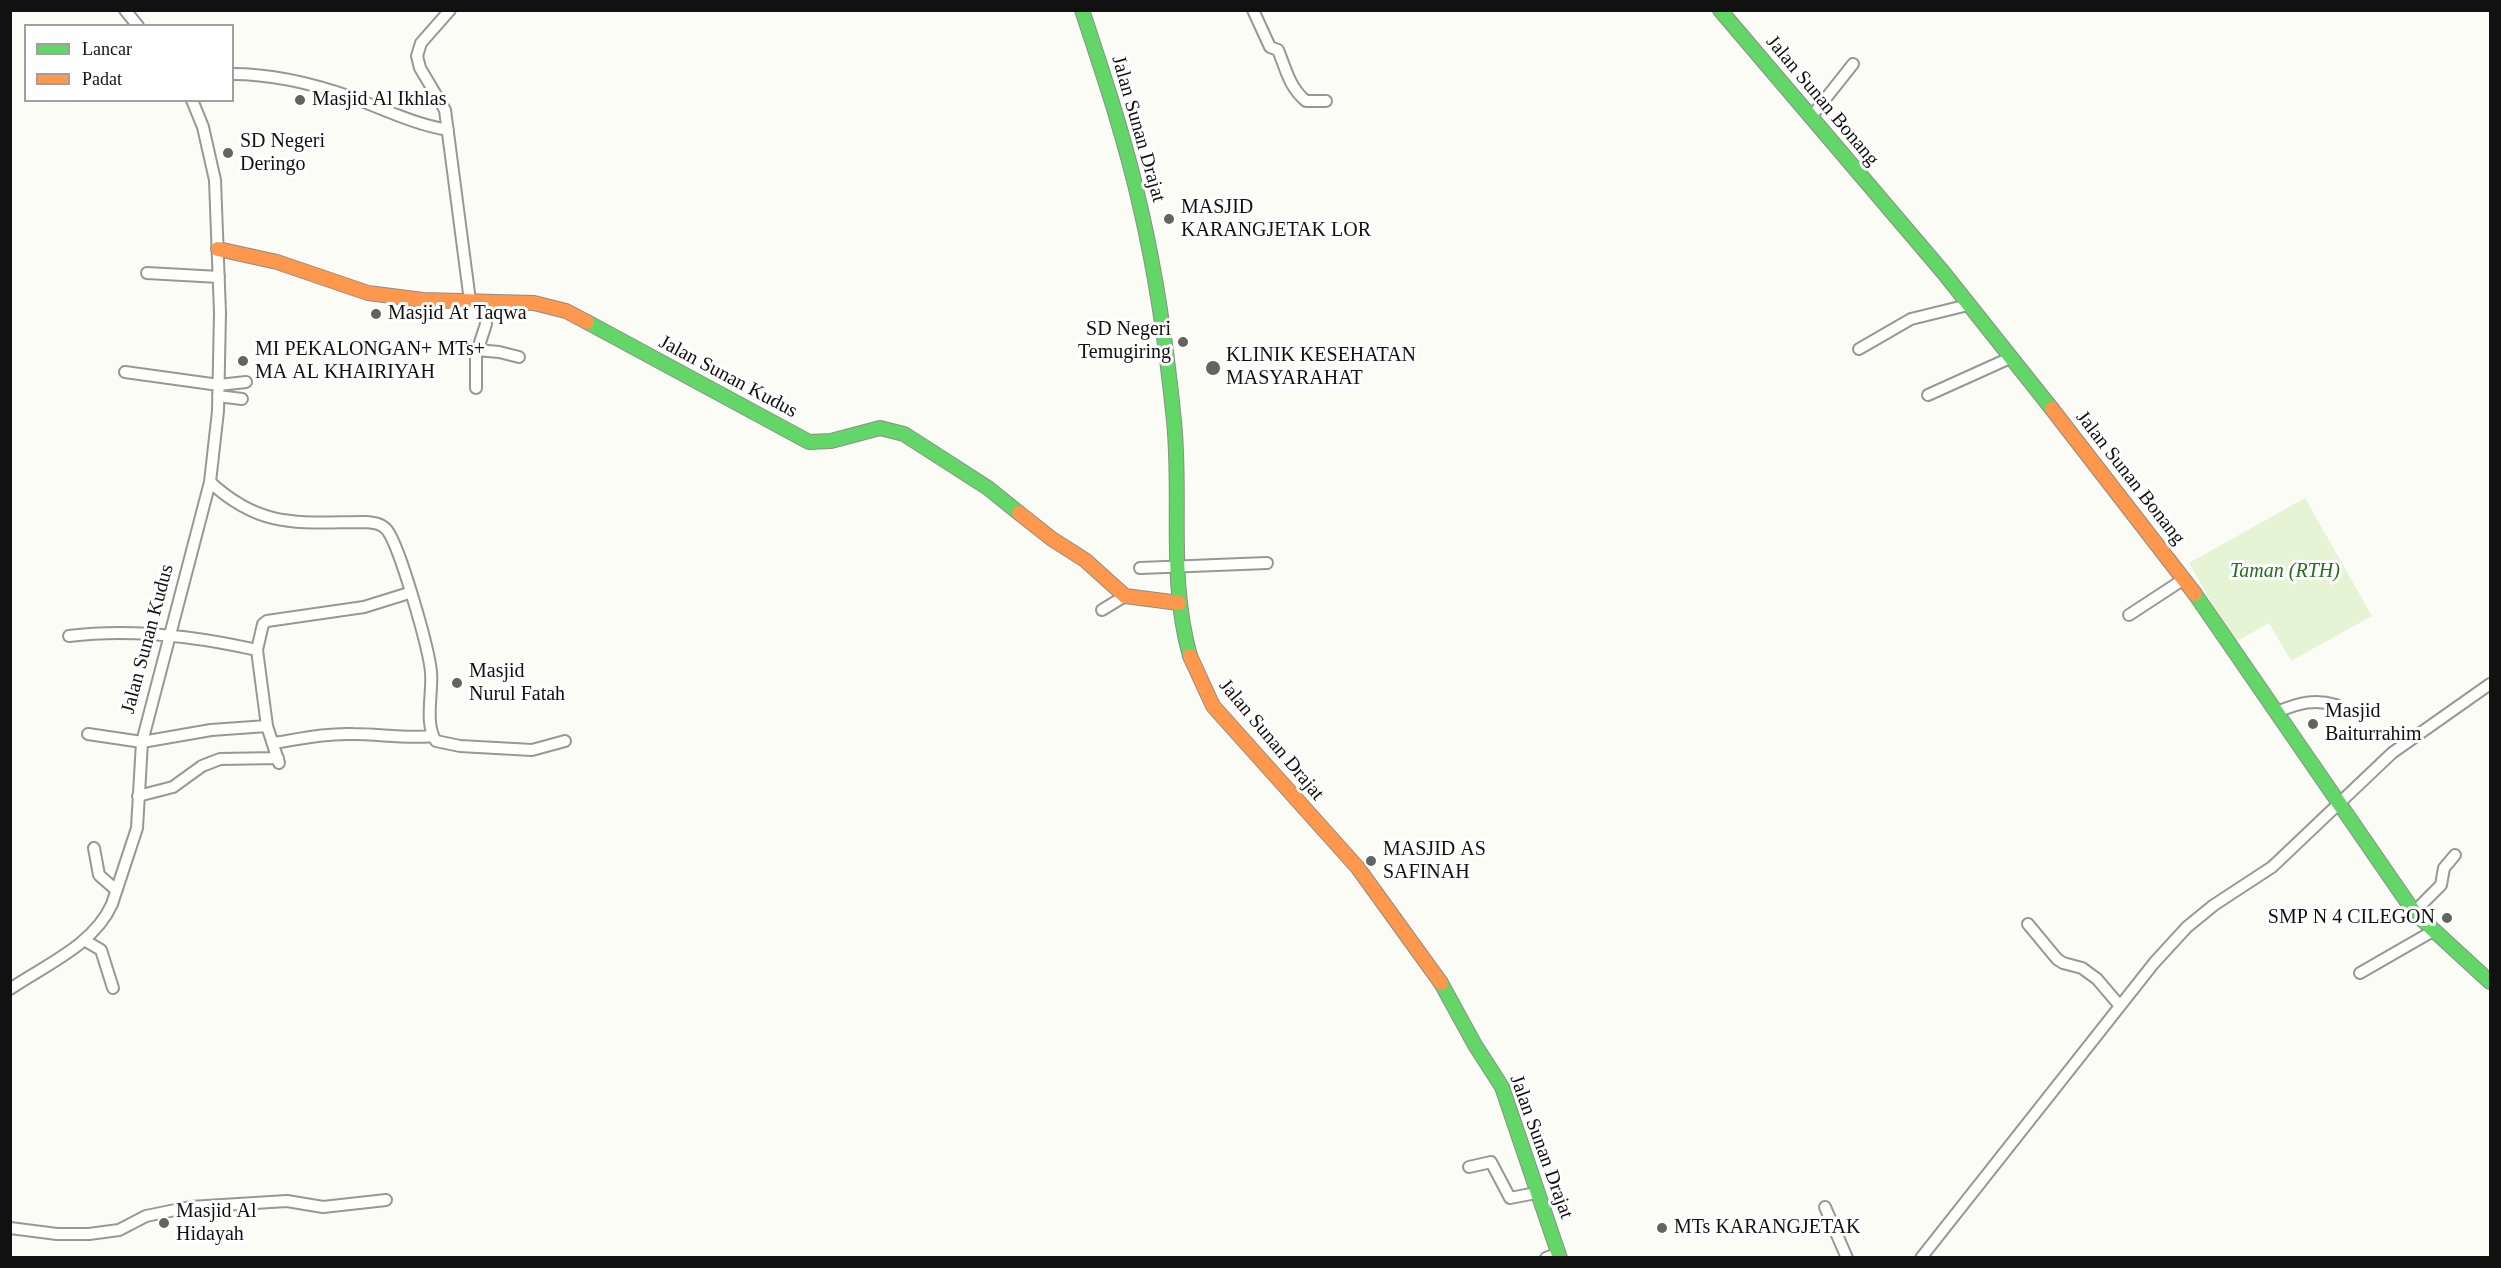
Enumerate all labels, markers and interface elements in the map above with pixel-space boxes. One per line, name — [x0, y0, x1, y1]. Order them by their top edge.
legend — [24, 24, 234, 102]
street label: Jalan Sunan Bonang — [1760, 31, 1884, 171]
text: Lancar — [82, 39, 132, 59]
street label: Jalan Sunan Drajat — [1106, 53, 1170, 205]
text: Padat — [82, 69, 122, 89]
place label: Masjid Al Ikhlas — [312, 88, 446, 112]
marker: Masjid Al Ikhlas — [293, 93, 307, 107]
place label: SD Negeri Deringo — [240, 130, 325, 177]
marker: SD Negeri Deringo — [221, 146, 235, 160]
place label: MASJID KARANGJETAK LOR — [1181, 196, 1371, 243]
marker: MASJID KARANGJETAK LOR — [1162, 212, 1176, 226]
place label: Masjid At Taqwa — [388, 302, 527, 326]
marker: Masjid At Taqwa — [369, 307, 383, 321]
place label: SD Negeri Temugiring — [1078, 318, 1171, 365]
street label: Jalan Sunan Kudus — [655, 330, 801, 424]
marker: SD Negeri Temugiring — [1176, 335, 1190, 349]
place label: MI PEKALONGAN+ MTs+ MA AL KHAIRIYAH — [255, 338, 485, 385]
place label: KLINIK KESEHATAN MASYARAHAT — [1226, 344, 1416, 391]
marker: MI PEKALONGAN+ MTs+ MA AL KHAIRIYAH — [236, 354, 250, 368]
marker: KLINIK KESEHATAN MASYARAHAT — [1204, 359, 1222, 377]
street label: Jalan Sunan Bonang — [2070, 406, 2190, 550]
park label: Taman (RTH) — [2230, 560, 2340, 584]
street label: Jalan Sunan Kudus — [117, 562, 179, 716]
place label: Masjid Nurul Fatah — [469, 660, 565, 707]
street label: Jalan Sunan Drajat — [1213, 674, 1329, 806]
marker: Masjid Nurul Fatah — [450, 676, 464, 690]
place label: Masjid Baiturrahim — [2325, 700, 2422, 747]
marker: Masjid Baiturrahim — [2306, 717, 2320, 731]
place label: MASJID AS SAFINAH — [1383, 838, 1486, 885]
marker: MASJID AS SAFINAH — [1364, 854, 1378, 868]
place label: SMP N 4 CILEGON — [2268, 906, 2435, 930]
marker: SMP N 4 CILEGON — [2440, 911, 2454, 925]
street label: Jalan Sunan Drajat — [1504, 1072, 1578, 1222]
place label: Masjid Al Hidayah — [176, 1200, 257, 1247]
marker: Masjid Al Hidayah — [157, 1216, 171, 1230]
place label: MTs KARANGJETAK — [1674, 1216, 1860, 1240]
marker: MTs KARANGJETAK — [1655, 1221, 1669, 1235]

